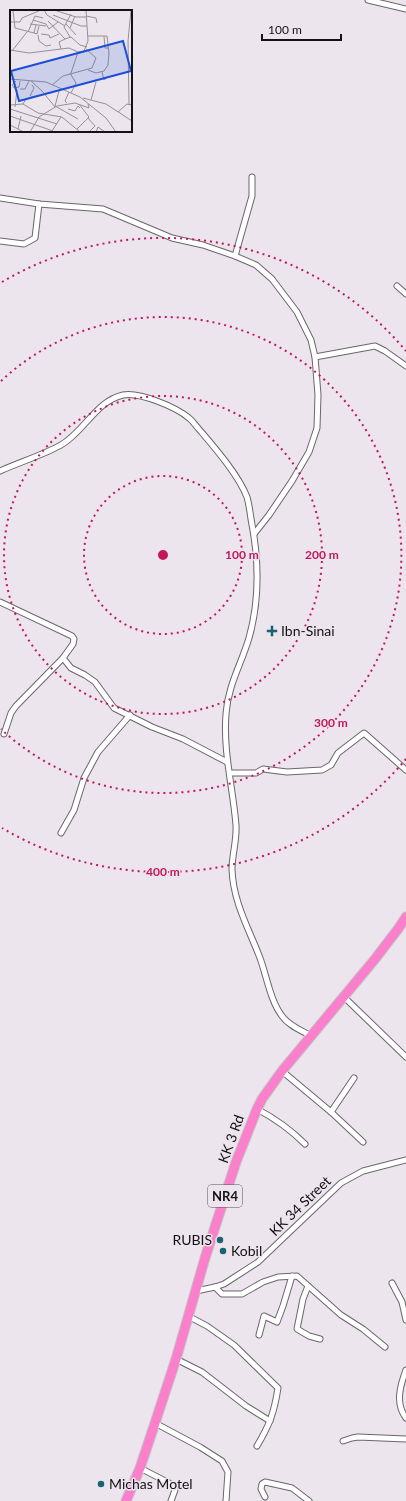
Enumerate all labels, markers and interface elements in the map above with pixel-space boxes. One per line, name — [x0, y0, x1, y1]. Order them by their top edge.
inset map — [10, 10, 132, 132]
scale bar — [262, 16, 341, 42]
text: 100 m — [268, 22, 302, 37]
text: 100 m — [225, 547, 259, 562]
text: 200 m — [305, 547, 339, 562]
centre of rings — [156, 548, 170, 562]
place label: Ibn-Sinai — [281, 622, 335, 639]
marker: Ibn-Sinai — [266, 625, 278, 637]
text: 300 m — [314, 715, 348, 730]
text: 400 m — [146, 864, 180, 879]
street label: KK 3 Rd — [214, 1112, 247, 1165]
street label: KK 34 Street — [265, 1172, 334, 1239]
road number: NR4 — [208, 1185, 242, 1207]
place label: RUBIS — [172, 1231, 212, 1248]
marker: RUBIS — [215, 1235, 225, 1245]
place label: Kobil — [231, 1242, 262, 1259]
marker: Kobil — [218, 1246, 228, 1256]
place label: Michas Motel — [109, 1475, 193, 1492]
marker: Michas Motel — [96, 1479, 106, 1489]

